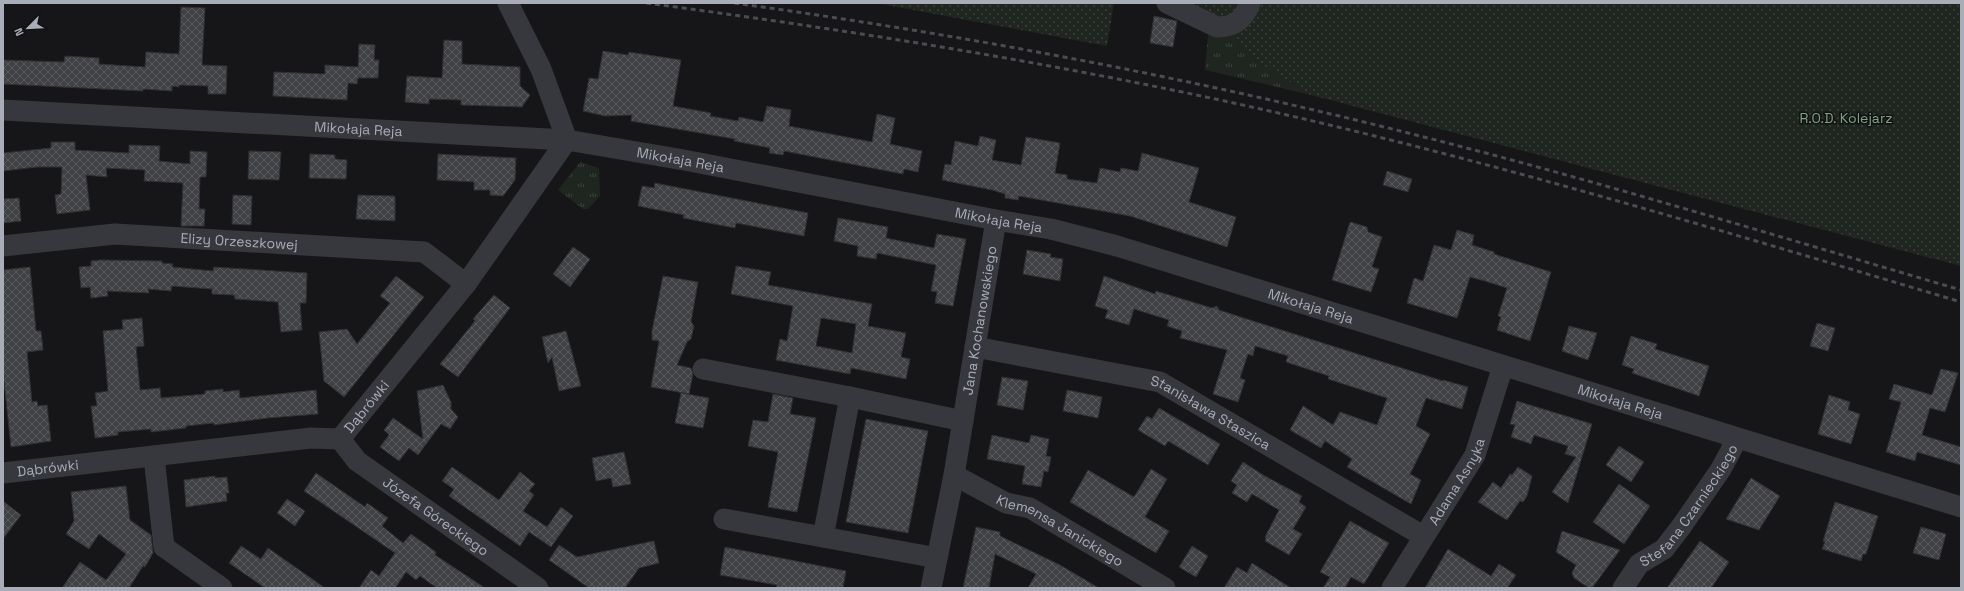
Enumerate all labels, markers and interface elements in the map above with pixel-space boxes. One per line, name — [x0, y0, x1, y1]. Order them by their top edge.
north arrow — [8, 8, 48, 48]
text: N — [11, 26, 27, 38]
park label: R.O.D. Kolejarz — [1800, 109, 1893, 127]
street label: Mikołaja Reja — [314, 118, 403, 140]
street label: Mikołaja Reja — [635, 143, 726, 177]
street label: Mikołaja Reja — [954, 203, 1044, 236]
street label: Elizy Orzeszkowej — [180, 229, 298, 254]
street label: Jana Kochanowskiego — [958, 245, 1001, 396]
street label: Mikołaja Reja — [1266, 284, 1356, 328]
street label: Stanisława Staszica — [1149, 371, 1274, 454]
street label: Dąbrówki — [340, 377, 393, 436]
street label: Mikołaja Reja — [1575, 380, 1665, 423]
street label: Adama Asnyka — [1425, 436, 1489, 528]
street label: Stefana Czarnieckiego — [1636, 441, 1742, 571]
street label: Dąbrówki — [16, 455, 80, 480]
street label: Józefa Góreckiego — [379, 473, 492, 560]
street label: Klemensa Janickiego — [993, 490, 1127, 570]

